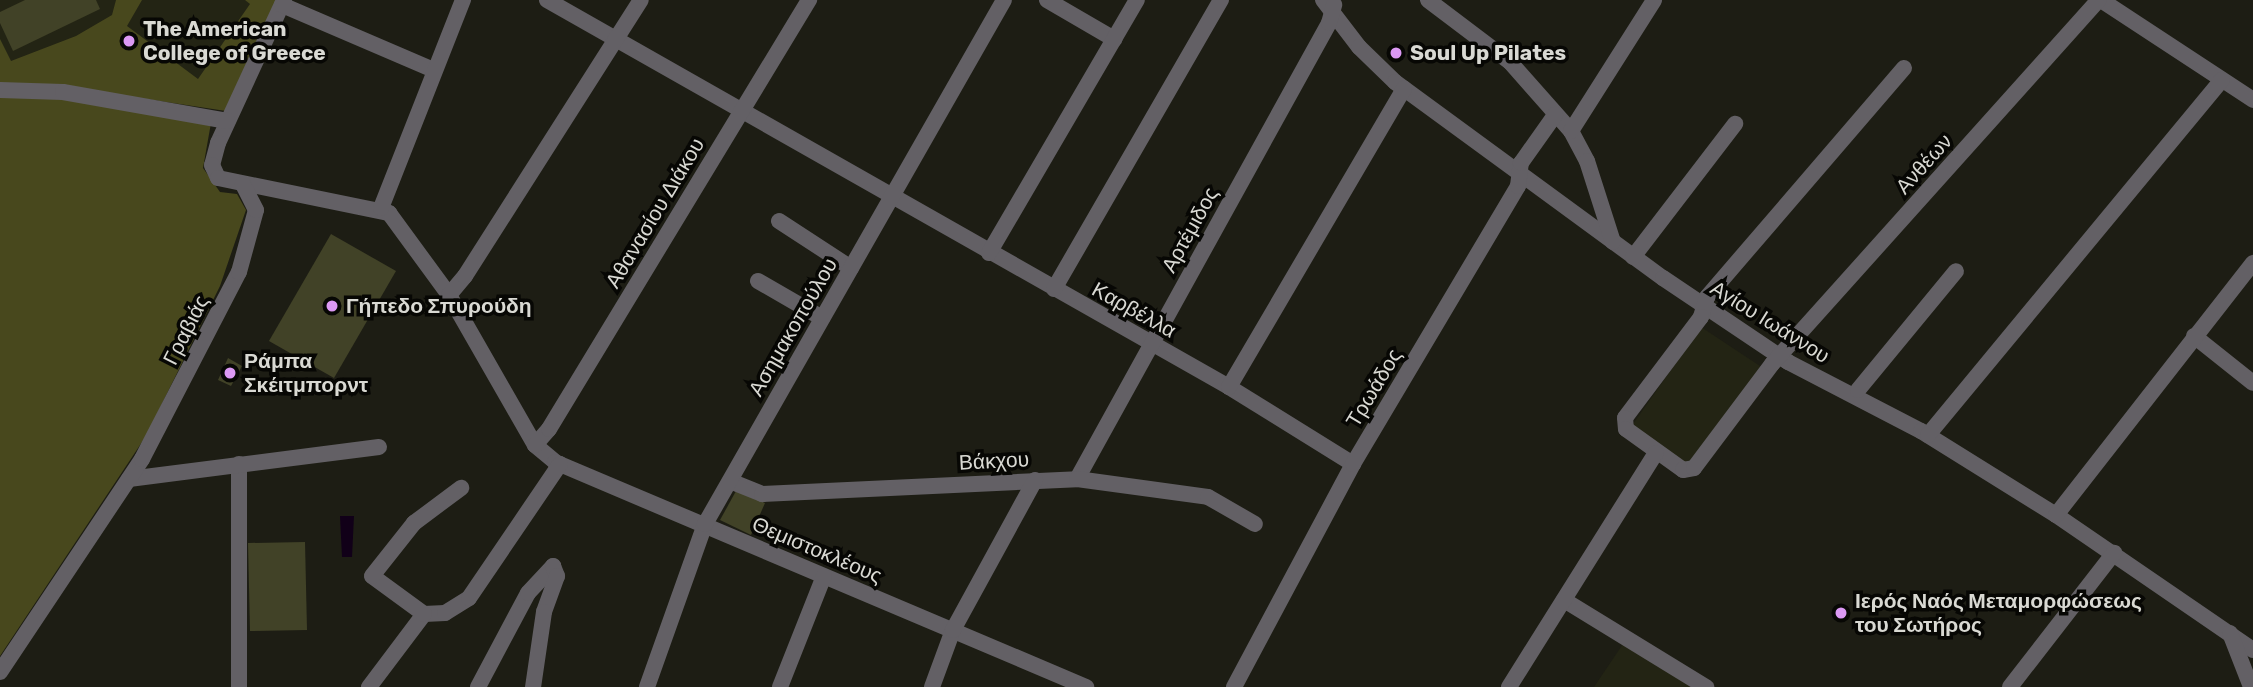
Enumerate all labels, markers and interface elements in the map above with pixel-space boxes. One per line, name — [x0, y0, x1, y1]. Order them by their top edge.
place label: The American College of Greece — [143, 16, 326, 66]
marker: The American College of Greece — [121, 33, 137, 49]
place label: Soul Up Pilates — [1410, 40, 1566, 66]
marker: Soul Up Pilates — [1388, 45, 1404, 61]
street label: Ανθέων — [1891, 129, 1957, 199]
street label: Αθανασίου Διάκου — [600, 133, 710, 293]
street label: Αρτέμιδος — [1156, 183, 1224, 277]
street label: Ασημακοπούλου — [743, 253, 843, 401]
street label: Αγίου Ιωάννου — [1706, 275, 1834, 369]
street label: Καρβέλλα — [1088, 277, 1180, 343]
street label: Γραβιάς — [158, 291, 214, 369]
place label: Γήπεδο Σπυρούδη — [346, 293, 532, 319]
marker: Γήπεδο Σπυρούδη — [324, 298, 340, 314]
street label: Τρωάδος — [1341, 344, 1407, 432]
place label: Ράμπα Σκέιτμπορντ — [244, 348, 368, 398]
marker: Ράμπα Σκέιτμπορντ — [222, 365, 238, 381]
street label: Βάκχου — [958, 447, 1030, 475]
street label: Θεμιστοκλέους — [748, 511, 886, 589]
place label: Ιερός Ναός Μεταμορφώσεως του Σωτήρος — [1855, 588, 2142, 638]
marker: Ιερός Ναός Μεταμορφώσεως του Σωτήρος — [1833, 605, 1849, 621]

